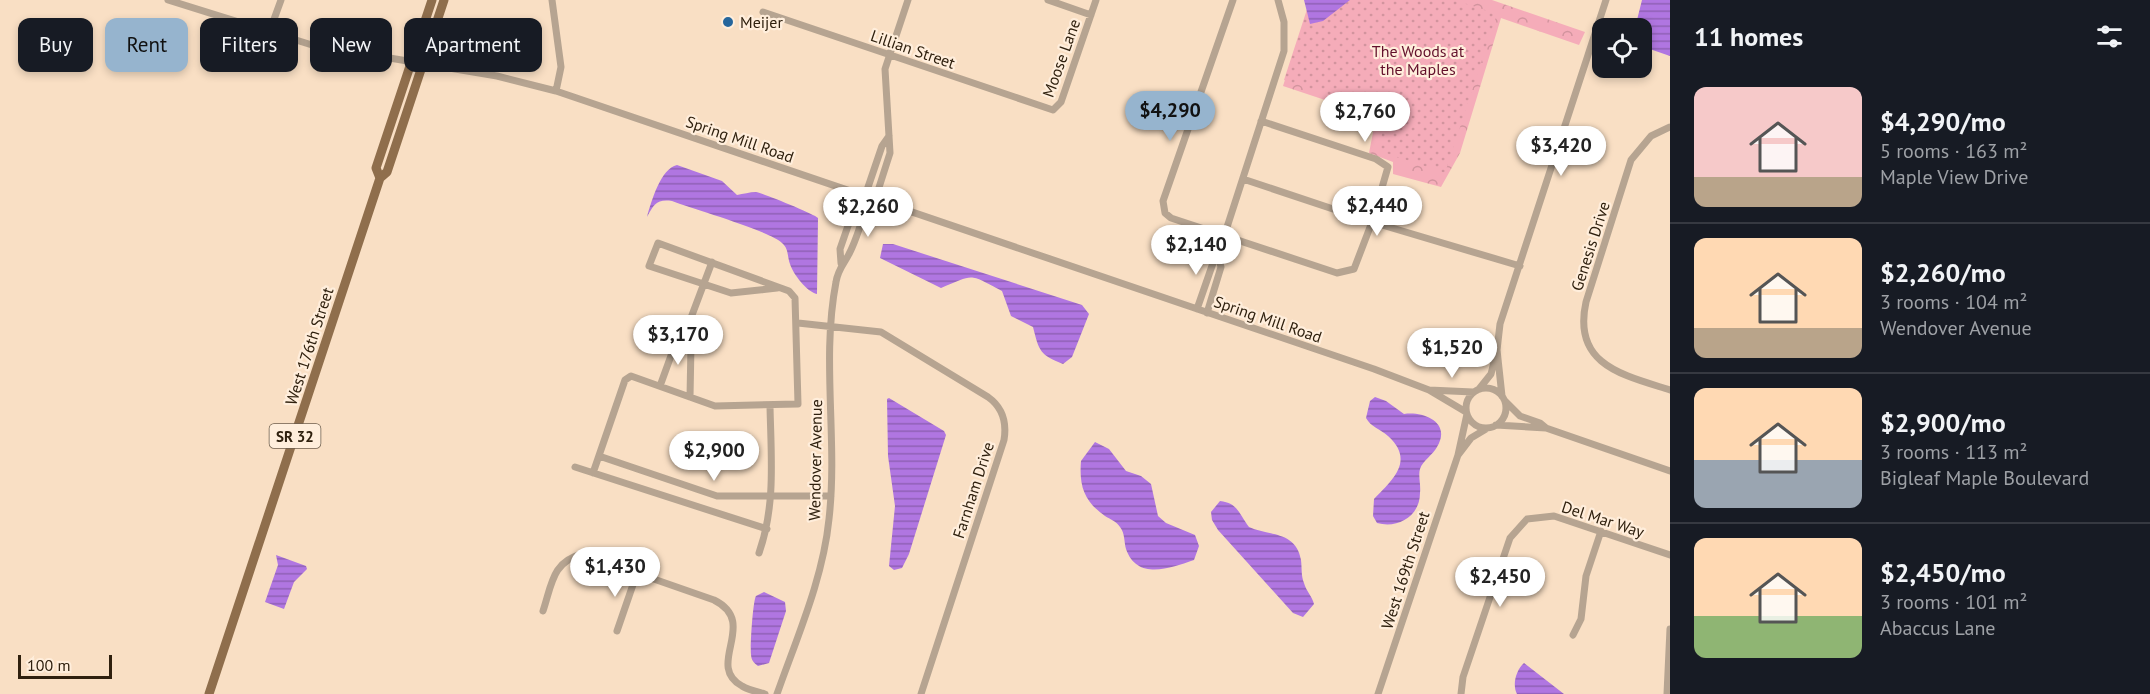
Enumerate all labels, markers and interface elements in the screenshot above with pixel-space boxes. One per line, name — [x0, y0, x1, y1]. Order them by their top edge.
place label: Meijer — [740, 12, 783, 32]
marker: Meijer — [721, 15, 735, 29]
street label: Moose Lane — [1038, 16, 1084, 100]
chip: Buy — [18, 18, 93, 72]
chip: Rent — [105, 18, 188, 72]
chip: Filters — [200, 18, 298, 72]
chip: New — [310, 18, 392, 72]
chip: Apartment — [404, 18, 542, 72]
map controls — [1592, 18, 1652, 78]
button: locate — [1592, 18, 1652, 78]
text: 11 homes — [1694, 20, 1803, 53]
icon: filters — [2093, 20, 2126, 53]
street label: Lillian Street — [868, 25, 958, 73]
park label: The Woods at the Maples — [1372, 41, 1465, 79]
pin: $4,290 — [1121, 91, 1219, 142]
pin: $2,760 — [1316, 92, 1414, 143]
text: $4,290 — [1139, 97, 1201, 123]
text: $2,760 — [1334, 98, 1396, 124]
text: $4,290/mo — [1880, 105, 2006, 138]
street label: Spring Mill Road — [683, 111, 797, 167]
icon: home — [1742, 111, 1814, 183]
pin: $3,420 — [1512, 126, 1610, 177]
text: $3,420 — [1530, 132, 1592, 158]
text: 5 rooms · 163 m² — [1880, 138, 2027, 164]
text: Maple View Drive — [1880, 164, 2028, 190]
pin: $2,440 — [1328, 186, 1426, 237]
pin: $2,260 — [819, 187, 917, 238]
text: $2,440 — [1346, 192, 1408, 218]
text: $2,260 — [837, 193, 899, 219]
street label: Genesis Drive — [1566, 199, 1614, 293]
pin: $2,140 — [1147, 225, 1245, 276]
text: $2,140 — [1165, 231, 1227, 257]
text: $2,260/mo — [1880, 256, 2006, 289]
icon: home — [1742, 262, 1814, 334]
street label: West 176th Street — [281, 284, 338, 407]
text: 3 rooms · 104 m² — [1880, 289, 2027, 315]
street label: Spring Mill Road — [1211, 291, 1325, 347]
pin: $3,170 — [629, 315, 727, 366]
text: Wendover Avenue — [1880, 315, 2032, 341]
text: $3,170 — [647, 321, 709, 347]
pin: $1,520 — [1403, 328, 1501, 379]
text: $1,520 — [1421, 334, 1483, 360]
street label: Wendover Avenue — [804, 399, 826, 521]
text: $2,900/mo — [1880, 406, 2006, 439]
icon: home — [1742, 412, 1814, 484]
road number: SR 32 — [270, 424, 320, 448]
pin: $2,900 — [665, 431, 763, 482]
text: $2,900 — [683, 437, 745, 463]
street label: Farnham Drive — [948, 439, 998, 541]
text: 3 rooms · 113 m² — [1880, 439, 2027, 465]
text: Bigleaf Maple Boulevard — [1880, 465, 2089, 491]
street label: Del Mar Way — [1559, 496, 1647, 542]
street label: West 169th Street — [1377, 508, 1434, 631]
pin: $1,430 — [566, 547, 664, 598]
text: $1,430 — [584, 553, 646, 579]
text: $2,450/mo — [1880, 556, 2006, 589]
pin: $2,450 — [1451, 557, 1549, 608]
icon: home — [1742, 562, 1814, 634]
text: $2,450 — [1469, 563, 1531, 589]
text: 3 rooms · 101 m² — [1880, 589, 2027, 615]
text: Abaccus Lane — [1880, 615, 1996, 641]
scale bar — [18, 652, 112, 680]
text: 100 m — [27, 655, 70, 675]

